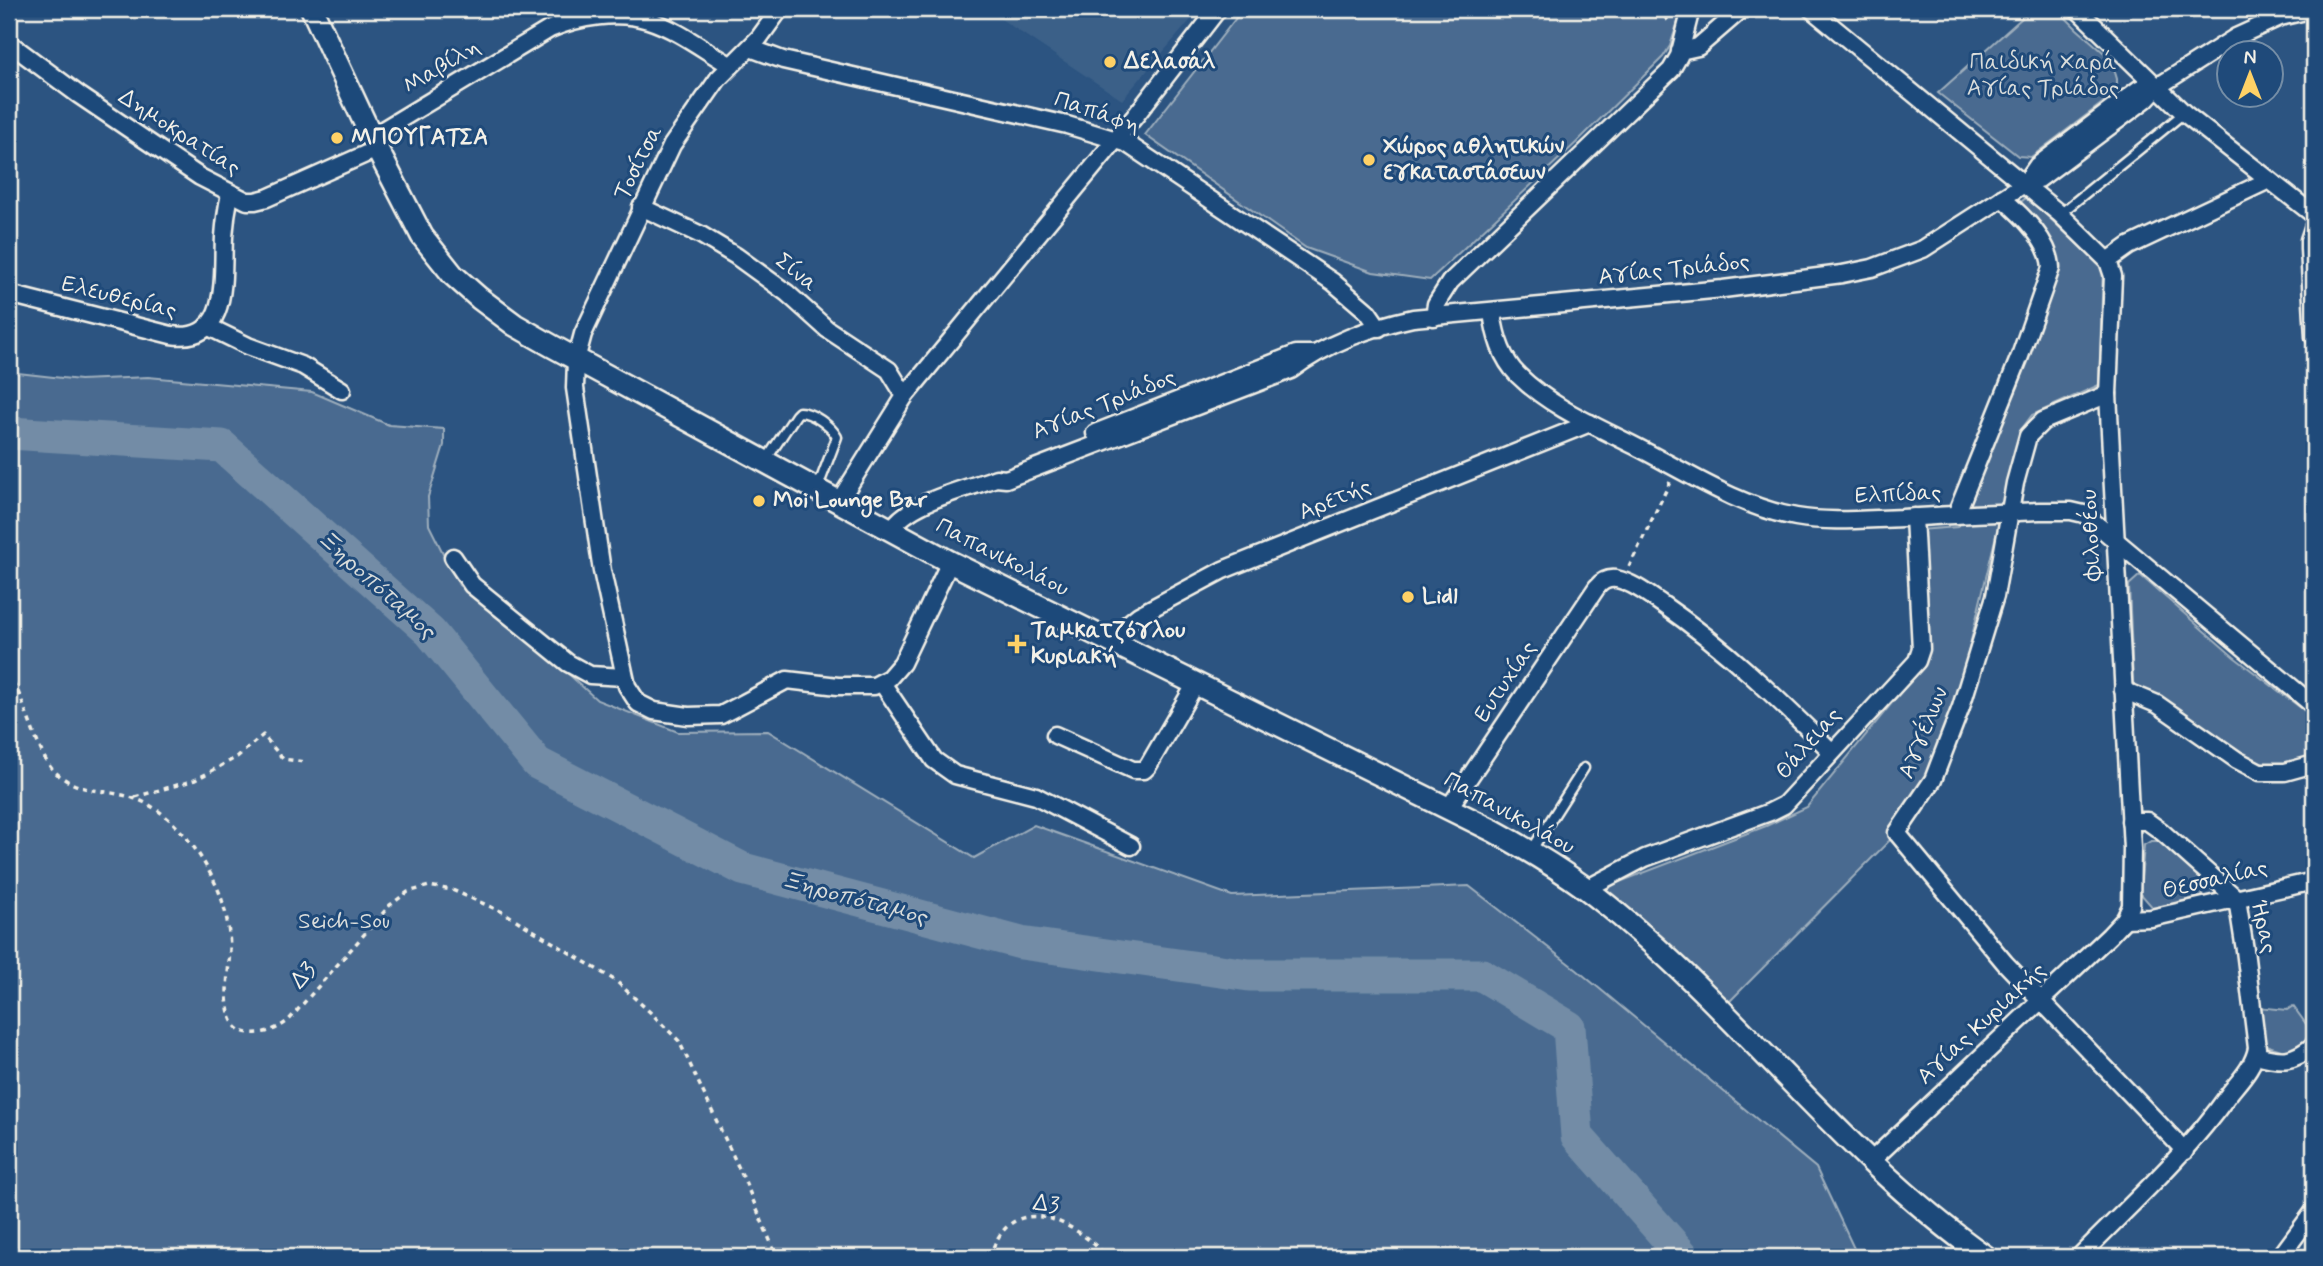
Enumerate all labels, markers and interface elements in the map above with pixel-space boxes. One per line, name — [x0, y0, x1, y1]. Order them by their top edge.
street label: Μαβίλη — [398, 32, 486, 102]
north arrow — [2214, 38, 2284, 108]
text: N — [2244, 46, 2256, 71]
place label: Δελασάλ — [1123, 47, 1216, 77]
park label: Παιδική Χαρά Αγίας Τριάδος — [1967, 48, 2119, 104]
marker: Δελασάλ — [1102, 54, 1118, 70]
street label: Δημοκρατίας — [112, 82, 246, 184]
street label: Παπάφη — [1050, 85, 1144, 141]
street label: Τοσίτσα — [608, 121, 670, 205]
place label: ΜΠΟΥΓΑΤΣΑ — [351, 123, 488, 153]
marker: ΜΠΟΥΓΑΤΣΑ — [329, 130, 345, 146]
place label: Χώρος αθλητικών εγκαταστάσεων — [1383, 132, 1564, 188]
marker: Χώρος αθλητικών εγκαταστάσεων — [1361, 152, 1377, 168]
street label: Σίνα — [768, 247, 824, 299]
street label: Αγίας Τριάδος — [1597, 247, 1751, 293]
street label: Ελευθερίας — [58, 269, 180, 327]
street label: Αγίας Τριάδος — [1028, 363, 1180, 447]
street label: Αρετής — [1294, 472, 1376, 528]
street label: Ελπίδας — [1854, 478, 1942, 512]
place label: Moi Lounge Bar — [773, 486, 929, 518]
street label: Φιλοθέου — [2073, 489, 2109, 583]
marker: Moi Lounge Bar — [751, 493, 767, 509]
street label: Παπανικολάου — [930, 512, 1074, 604]
water label: Ξηροπόταμος — [310, 523, 443, 648]
place label: Lidl — [1422, 582, 1458, 612]
marker: Lidl — [1400, 589, 1416, 605]
place label: Ταμκατζόγλου Κυριακή — [1030, 616, 1186, 672]
street label: Ευτυχίας — [1468, 635, 1544, 729]
marker: Ταμκατζόγλου Κυριακή — [1009, 636, 1025, 652]
street label: Αγγέλων — [1890, 682, 1956, 783]
street label: Θάλειας — [1769, 702, 1849, 786]
street label: Παπανικολάου — [1438, 766, 1580, 862]
street label: Θεσσαλίας — [2159, 853, 2271, 907]
water label: Ξηροπόταμος — [778, 865, 932, 934]
street label: Ήρας — [2243, 897, 2283, 957]
park label: Seich-Sou — [298, 907, 390, 937]
street label: Δ3 — [284, 956, 324, 996]
street label: Αγίας Κυριακής — [1911, 956, 2053, 1092]
street label: Δ3 — [1031, 1189, 1061, 1221]

